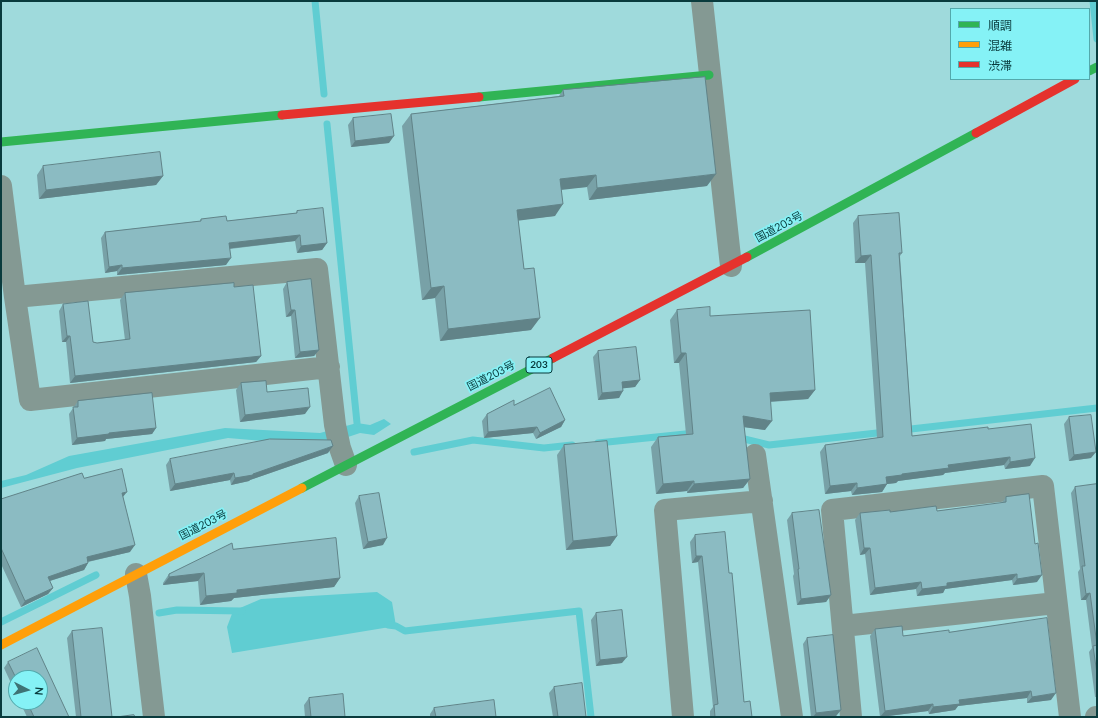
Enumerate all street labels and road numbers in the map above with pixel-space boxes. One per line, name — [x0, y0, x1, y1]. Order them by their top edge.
street label: 国道203号 — [753, 209, 805, 245]
road number: 203 — [526, 357, 552, 373]
street label: 国道203号 — [465, 358, 517, 394]
street label: 国道203号 — [177, 507, 229, 543]

